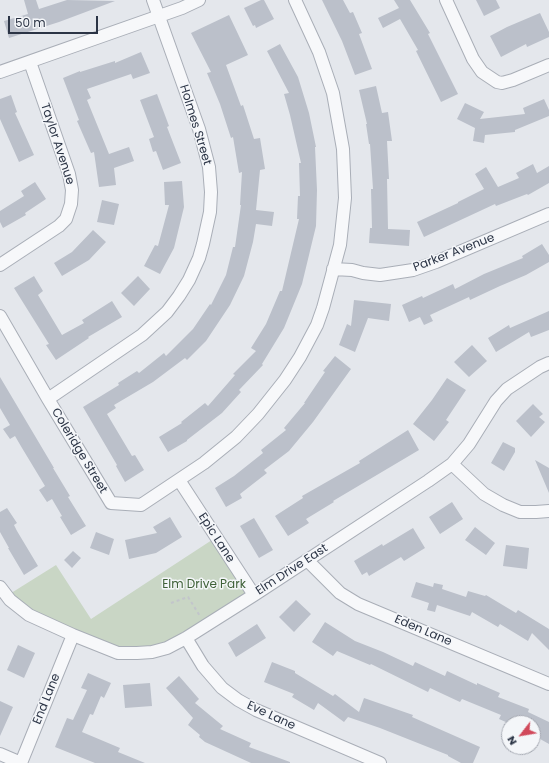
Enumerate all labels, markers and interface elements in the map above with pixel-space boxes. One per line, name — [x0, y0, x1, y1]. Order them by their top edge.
scale bar — [10, 8, 100, 34]
text: 50 m — [15, 14, 46, 31]
street label: Holmes Street — [176, 83, 214, 167]
street label: Taylor Avenue — [37, 101, 77, 187]
street label: Parker Avenue — [411, 231, 497, 275]
street label: Coleridge Street — [48, 406, 110, 496]
street label: Epic Lane — [195, 511, 237, 565]
street label: Elm Drive East — [253, 541, 331, 599]
park label: Elm Drive Park — [162, 578, 246, 592]
street label: Eden Lane — [392, 612, 454, 650]
street label: End Lane — [30, 671, 64, 727]
street label: Eve Lane — [244, 698, 298, 734]
north arrow — [501, 715, 541, 755]
text: N — [503, 733, 521, 748]

